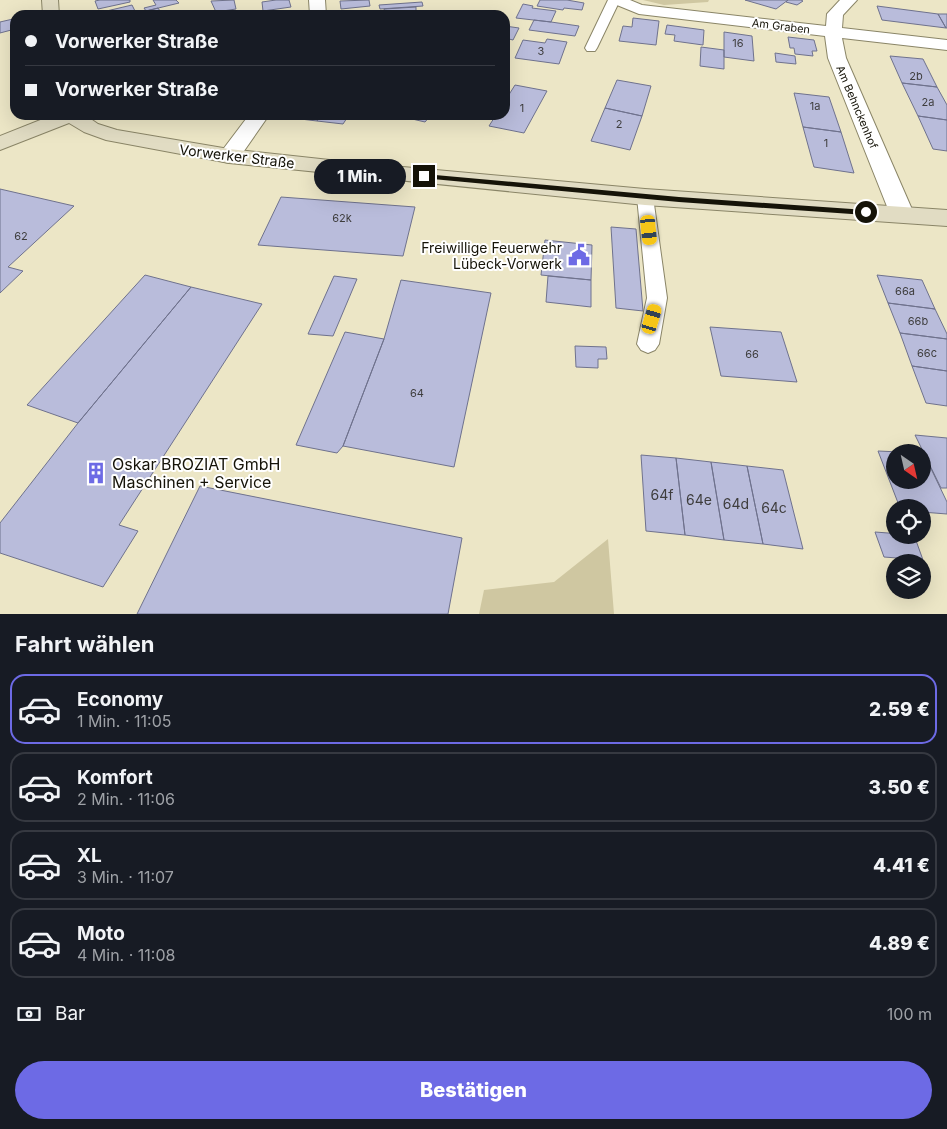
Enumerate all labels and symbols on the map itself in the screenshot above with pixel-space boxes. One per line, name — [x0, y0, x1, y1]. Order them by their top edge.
street label: Am Graben — [751, 15, 811, 37]
house number: 16 — [732, 36, 744, 50]
house number: 3 — [538, 44, 545, 58]
street label: Am Behnckenhof — [833, 63, 881, 151]
house number: 2b — [909, 69, 923, 83]
house number: 2a — [922, 95, 934, 109]
house number: 1a — [810, 99, 820, 113]
house number: 1 — [520, 101, 524, 115]
house number: 2 — [616, 117, 622, 131]
house number: 1 — [824, 136, 828, 150]
street label: Vorwerker Straße — [178, 141, 296, 171]
callout: 1 Min. — [314, 158, 406, 194]
route end — [413, 165, 435, 187]
route start — [855, 201, 877, 223]
house number: 62k — [332, 211, 352, 225]
car — [639, 214, 658, 246]
house number: 62 — [14, 229, 28, 243]
place label: Freiwillige Feuerwehr Lübeck-Vorwerk — [421, 239, 562, 272]
public building icon: Freiwillige Feuerwehr Lübeck-Vorwerk — [566, 242, 592, 268]
house number: 66a — [895, 284, 915, 298]
car — [640, 302, 663, 336]
house number: 66b — [908, 314, 928, 328]
house number: 66c — [917, 346, 937, 360]
house number: 66 — [745, 347, 759, 361]
house number: 64 — [410, 386, 424, 400]
north arrow — [886, 444, 931, 489]
place label: Oskar BROZIAT GmbH Maschinen + Service — [112, 454, 280, 492]
building icon: Oskar BROZIAT GmbH Maschinen + Service — [83, 460, 109, 486]
house number: 64f — [651, 486, 673, 503]
house number: 64e — [686, 491, 712, 508]
house number: 64d — [723, 495, 749, 512]
house number: 64c — [761, 499, 787, 516]

